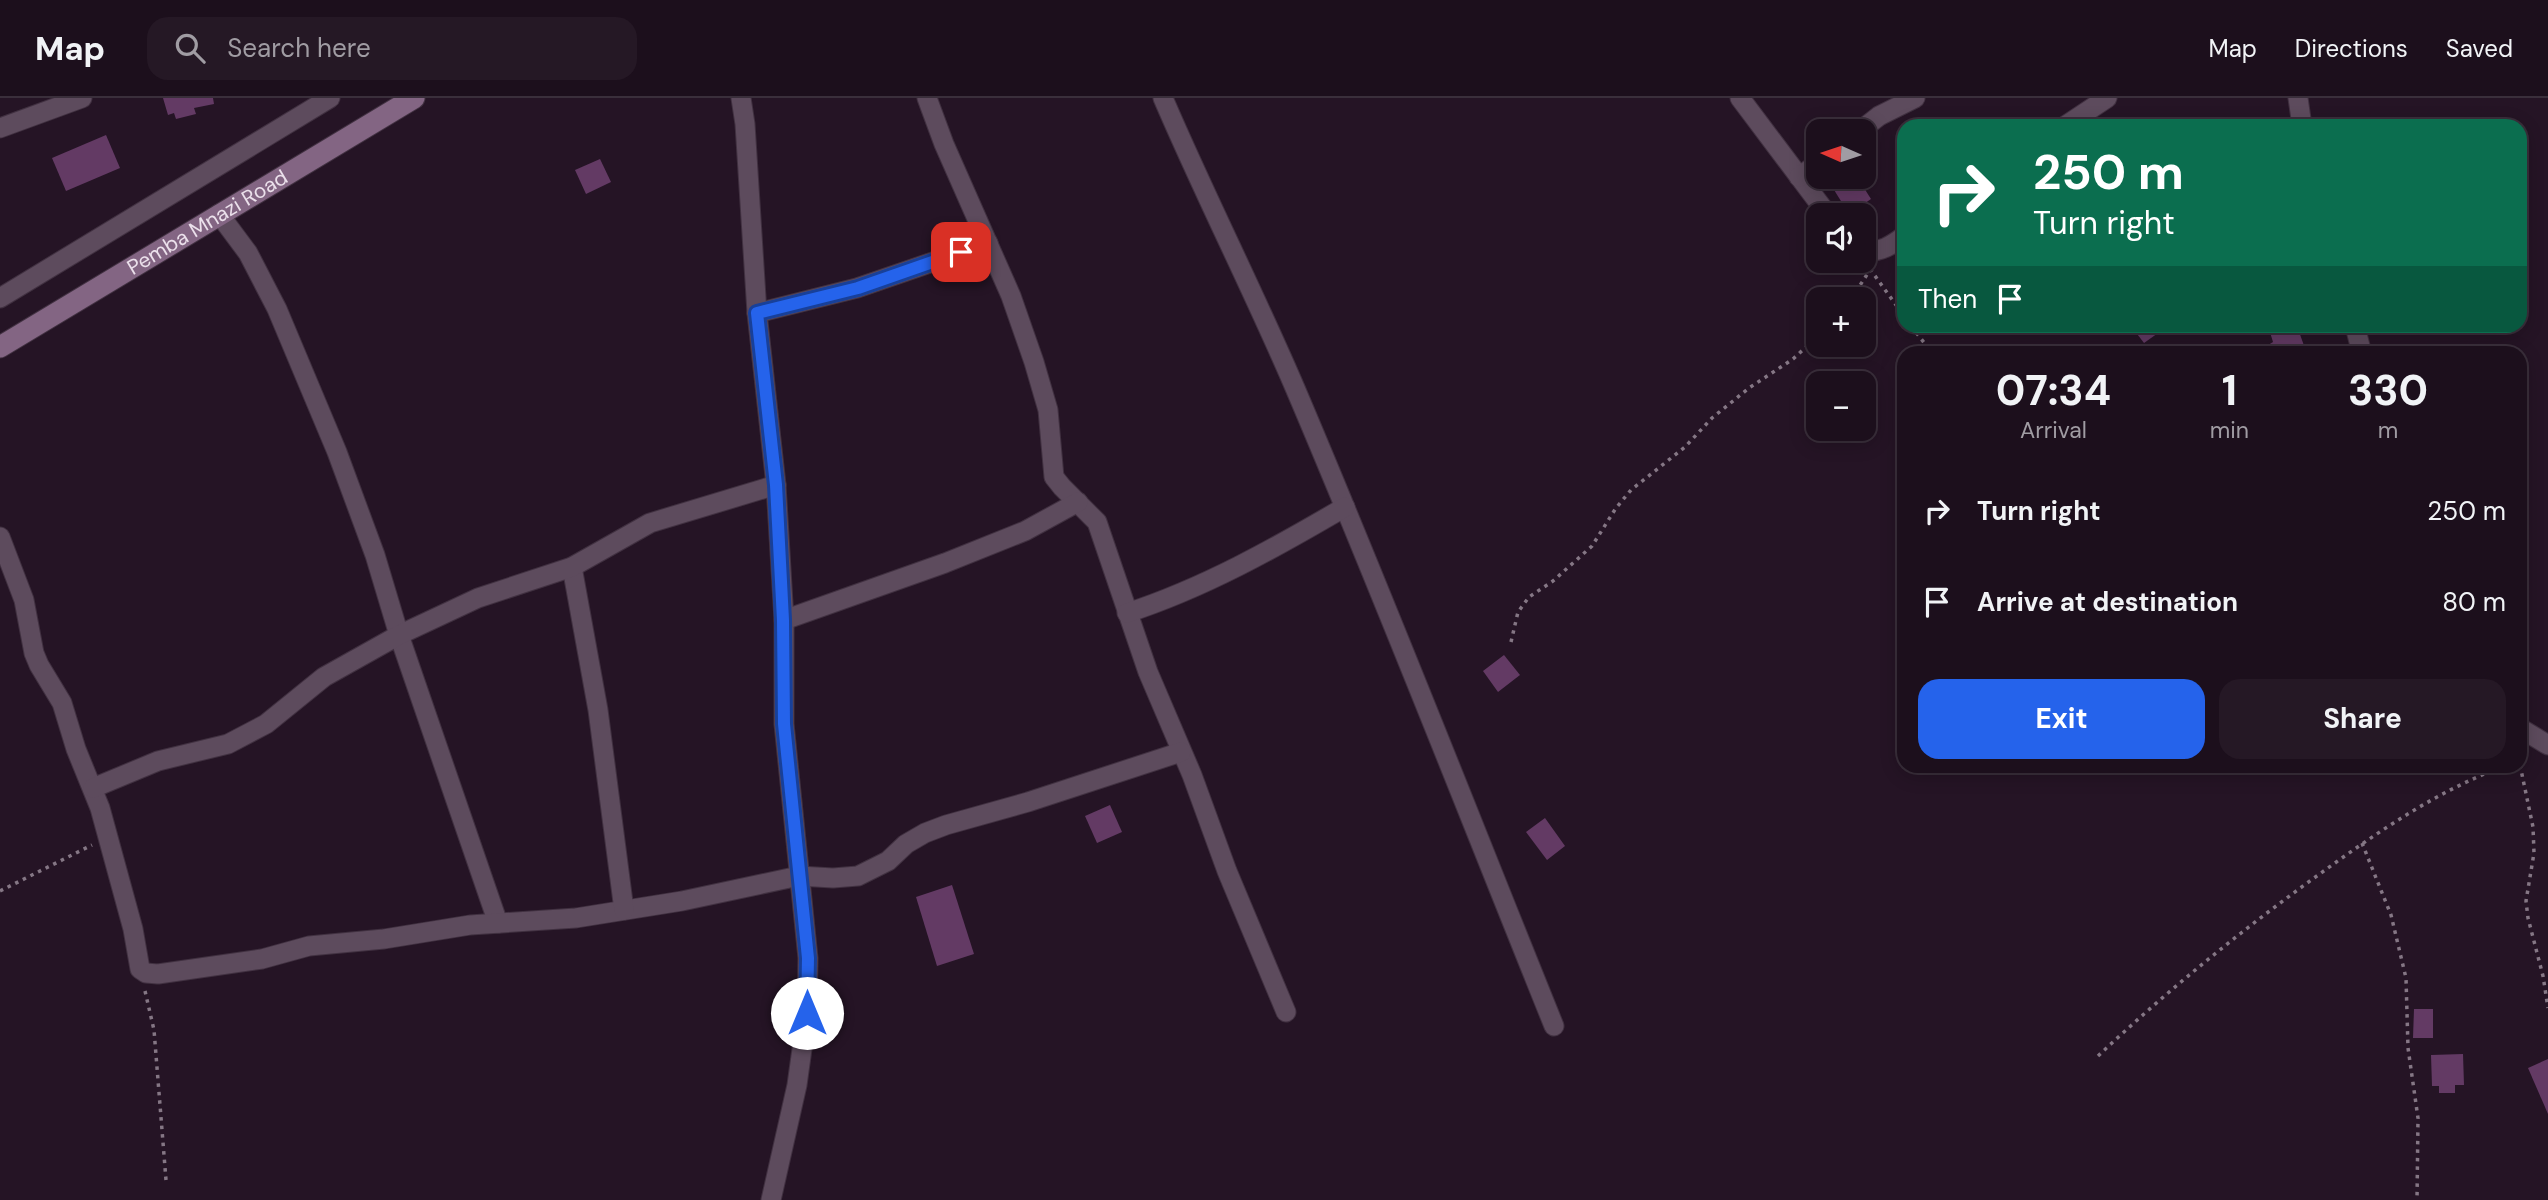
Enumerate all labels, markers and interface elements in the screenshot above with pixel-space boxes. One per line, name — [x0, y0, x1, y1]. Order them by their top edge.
search box — [147, 17, 637, 80]
text: Map — [35, 27, 105, 70]
icon: search — [171, 29, 209, 67]
text: Search here — [227, 31, 371, 65]
text: Map — [2209, 33, 2257, 64]
text: Directions — [2295, 33, 2408, 64]
text: Saved — [2446, 33, 2513, 64]
north arrow — [1806, 119, 1876, 189]
map controls — [1806, 119, 1876, 441]
text: 250 m — [2033, 140, 2184, 204]
icon: right — [1918, 147, 2009, 238]
street label: Pemba Mnazi Road — [122, 163, 293, 281]
text: Turn right — [2033, 202, 2175, 244]
button: sound — [1806, 203, 1876, 273]
pin — [931, 222, 991, 282]
icon: arrive — [942, 233, 980, 271]
icon: arrive — [1991, 280, 2029, 318]
text: Then — [1918, 282, 1977, 316]
button: + — [1806, 287, 1876, 357]
text: 07:34 — [1996, 363, 2111, 418]
text: 1 — [2222, 363, 2237, 418]
text: 330 — [2348, 363, 2428, 418]
button: − — [1806, 371, 1876, 441]
text: Arrival — [2020, 415, 2087, 445]
text: min — [2210, 415, 2249, 445]
text: m — [2378, 415, 2398, 445]
icon: right — [1918, 492, 1956, 530]
text: Turn right — [1977, 494, 2101, 528]
text: 250 m — [2427, 494, 2506, 528]
icon: arrive — [1918, 583, 1956, 621]
text: Arrive at destination — [1977, 585, 2238, 619]
text: 80 m — [2442, 585, 2506, 619]
button: Exit — [1918, 679, 2205, 759]
button: Share — [2219, 679, 2506, 759]
position arrow — [770, 976, 844, 1050]

